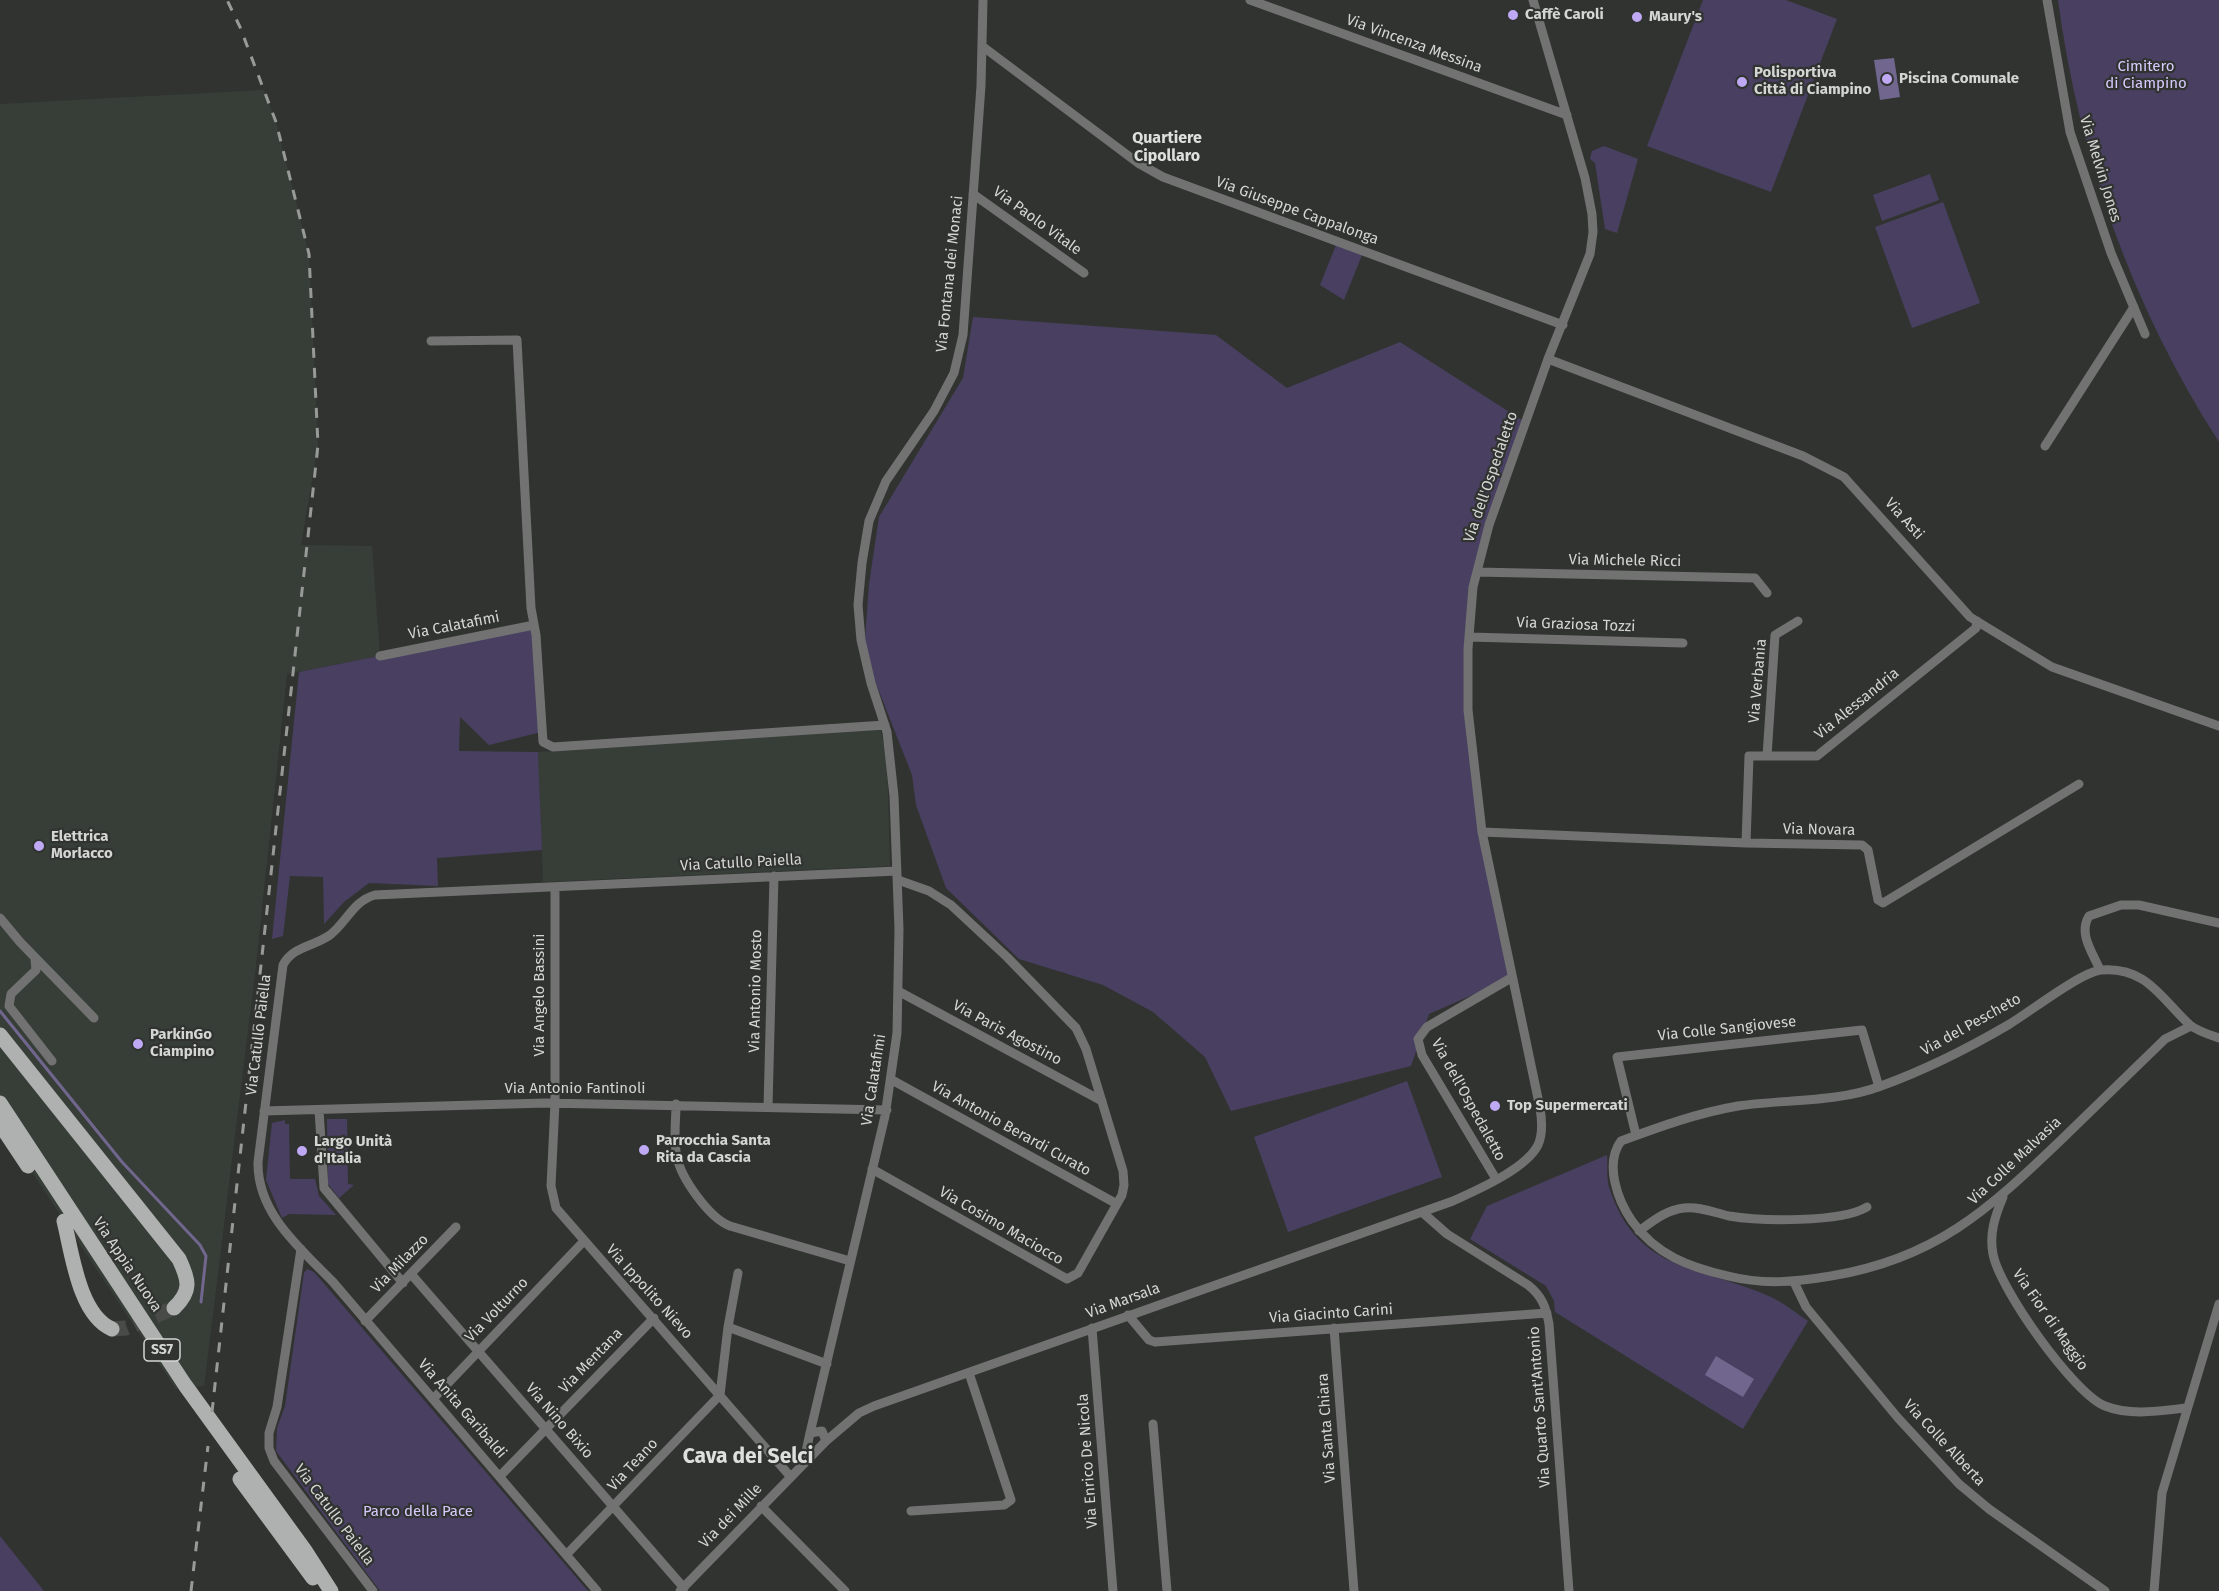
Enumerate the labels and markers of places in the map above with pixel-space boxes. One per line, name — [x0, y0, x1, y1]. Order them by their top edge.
place label: Caffè Caroli — [1525, 6, 1604, 24]
marker: Caffè Caroli — [1506, 8, 1520, 22]
place label: Maury's — [1649, 8, 1702, 26]
marker: Maury's — [1630, 10, 1644, 24]
place label: Polisportiva Città di Ciampino — [1754, 64, 1871, 99]
place label: Piscina Comunale — [1899, 70, 2019, 88]
marker: Piscina Comunale — [1880, 72, 1894, 86]
marker: Polisportiva Città di Ciampino — [1735, 75, 1749, 89]
place label: Elettrica Morlacco — [51, 828, 113, 863]
marker: Elettrica Morlacco — [32, 839, 46, 853]
place label: ParkinGo Ciampino — [150, 1026, 214, 1061]
marker: ParkinGo Ciampino — [131, 1037, 145, 1051]
place label: Top Supermercati — [1507, 1097, 1628, 1115]
marker: Top Supermercati — [1488, 1099, 1502, 1113]
place label: Parrocchia Santa Rita da Cascia — [656, 1132, 771, 1167]
place label: Largo Unità d'Italia — [314, 1133, 392, 1168]
marker: Parrocchia Santa Rita da Cascia — [637, 1143, 651, 1157]
marker: Largo Unità d'Italia — [295, 1144, 309, 1158]

